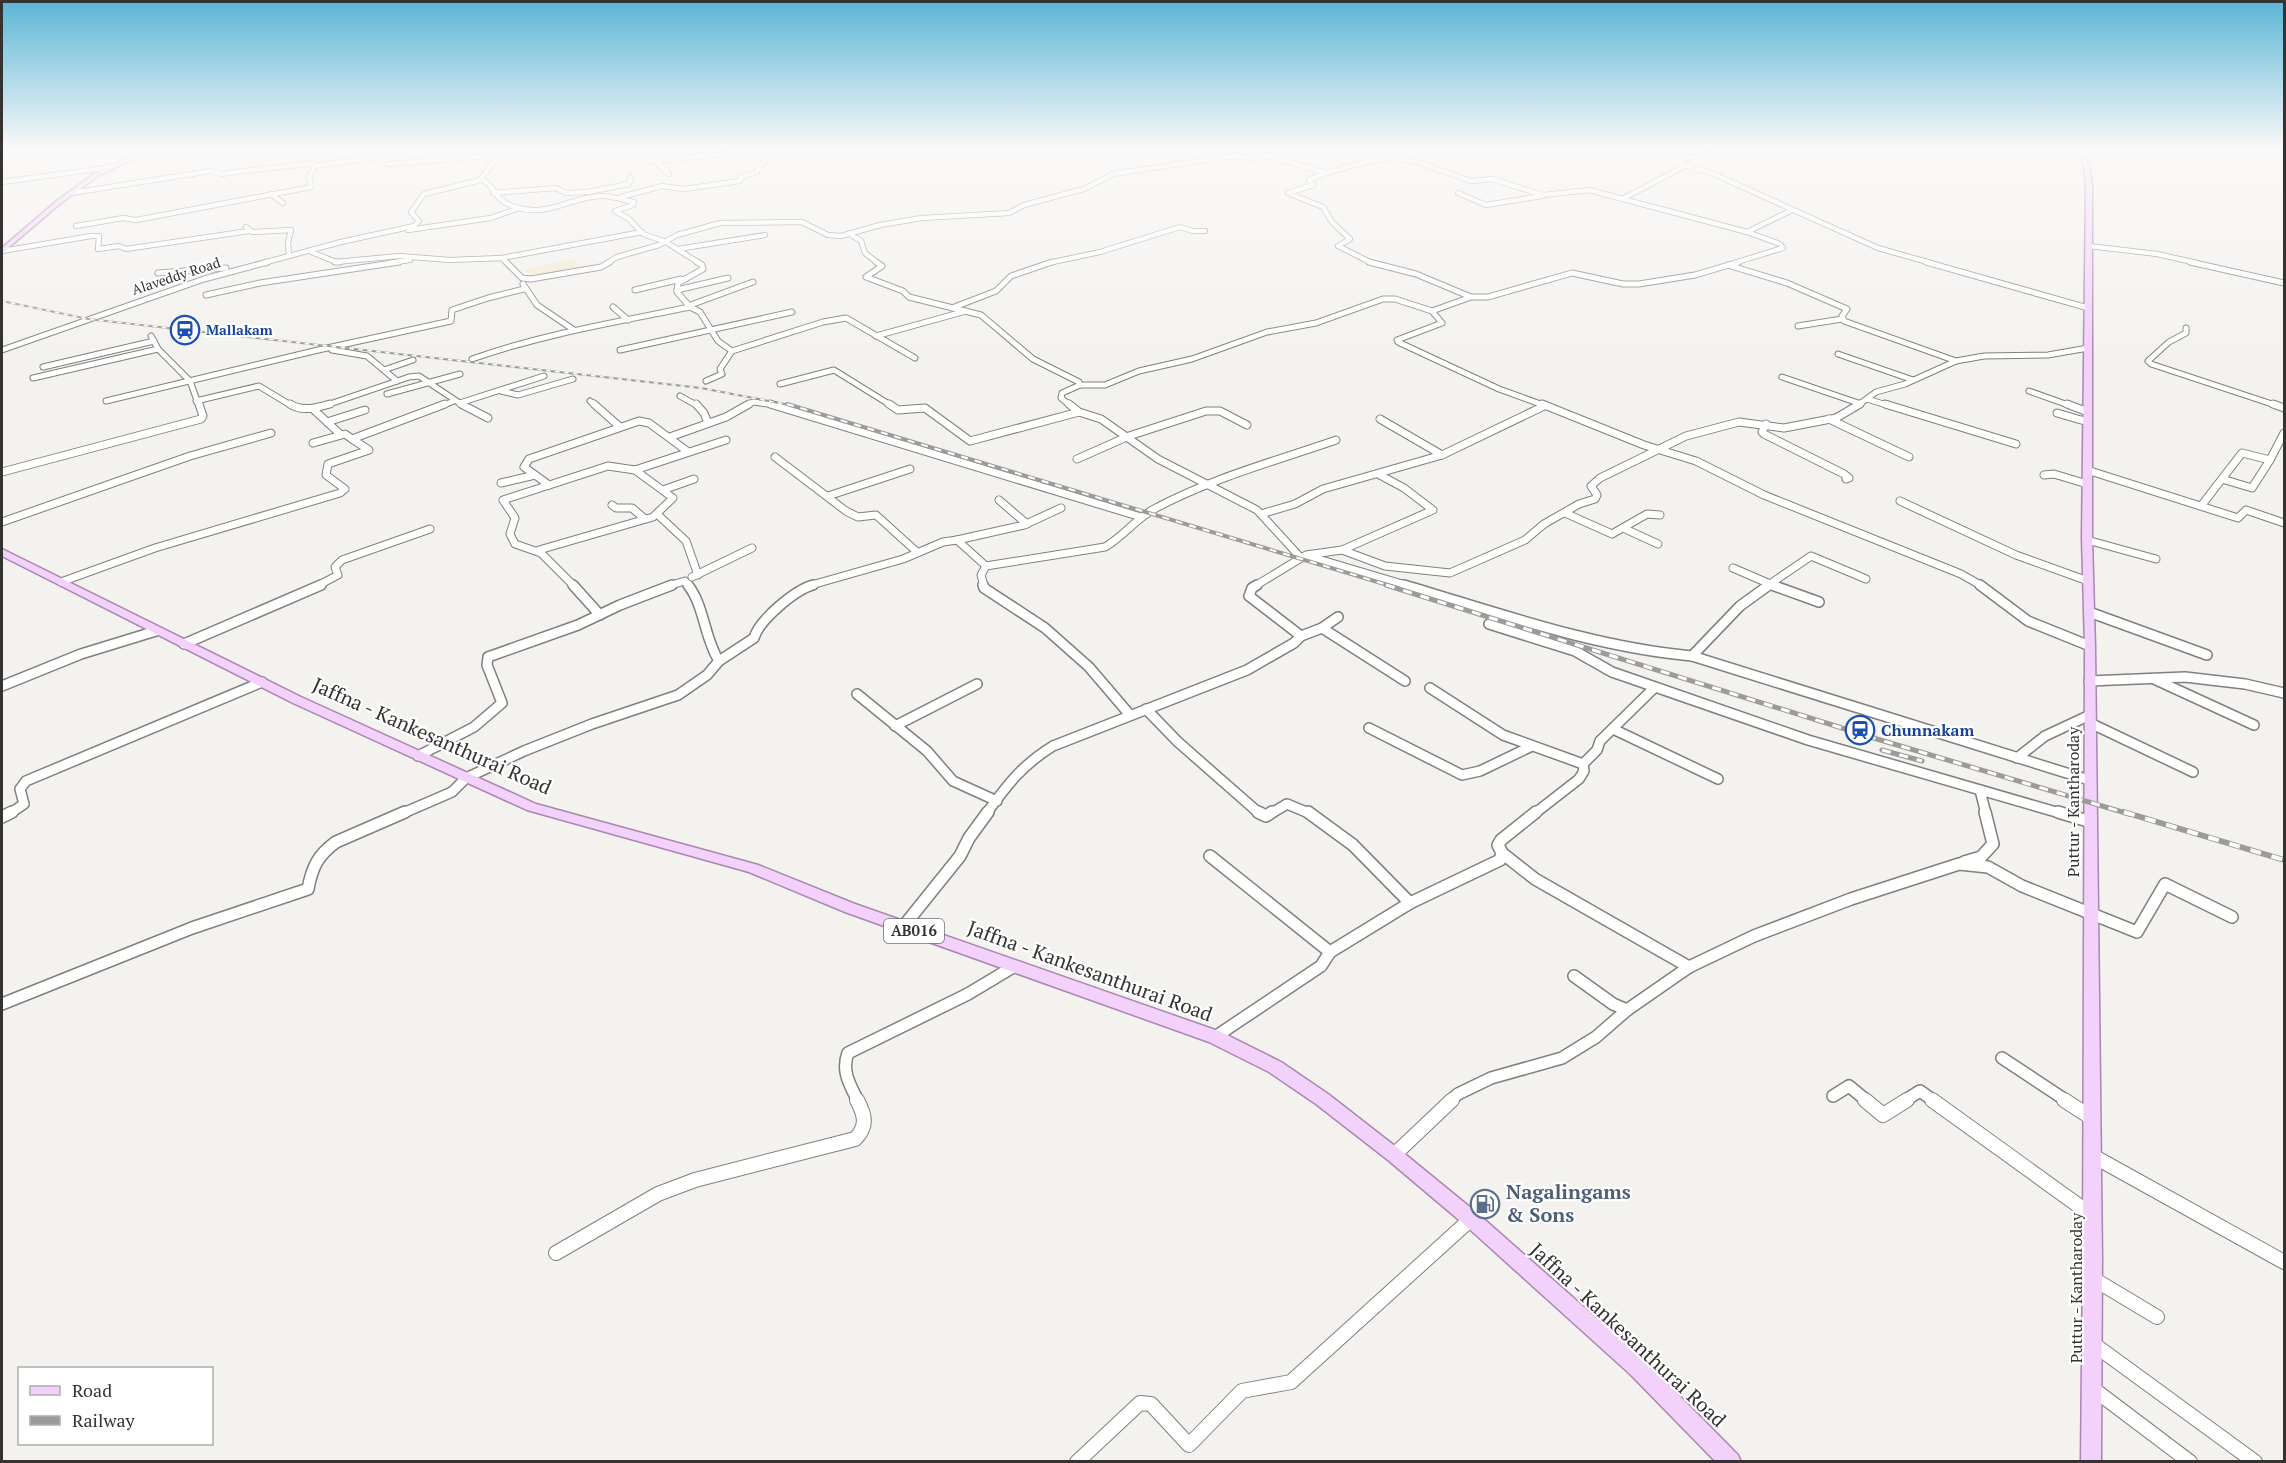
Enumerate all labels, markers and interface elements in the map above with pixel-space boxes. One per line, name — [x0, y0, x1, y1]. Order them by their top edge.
street label: Alaveddy Road — [129, 252, 223, 299]
station icon: Mallakam — [169, 314, 201, 346]
place label: Mallakam — [206, 320, 273, 339]
street label: Jaffna - Kankesanthurai Road — [308, 671, 556, 801]
station icon: Chunnakam — [1844, 714, 1876, 746]
place label: Chunnakam — [1881, 719, 1974, 741]
street label: Puttur - Kantharoday — [2062, 726, 2084, 877]
street label: Jaffna - Kankesanthurai Road — [964, 914, 1216, 1027]
road number: AB016 — [884, 919, 944, 943]
place label: Nagalingams & Sons — [1506, 1178, 1631, 1228]
fuel station icon: Nagalingams & Sons — [1469, 1188, 1501, 1220]
street label: Puttur - Kantharoday — [2065, 1212, 2087, 1363]
street label: Jaffna - Kankesanthurai Road — [1524, 1237, 1732, 1433]
legend — [18, 1367, 213, 1445]
text: Road — [72, 1378, 112, 1402]
text: Railway — [72, 1408, 136, 1432]

